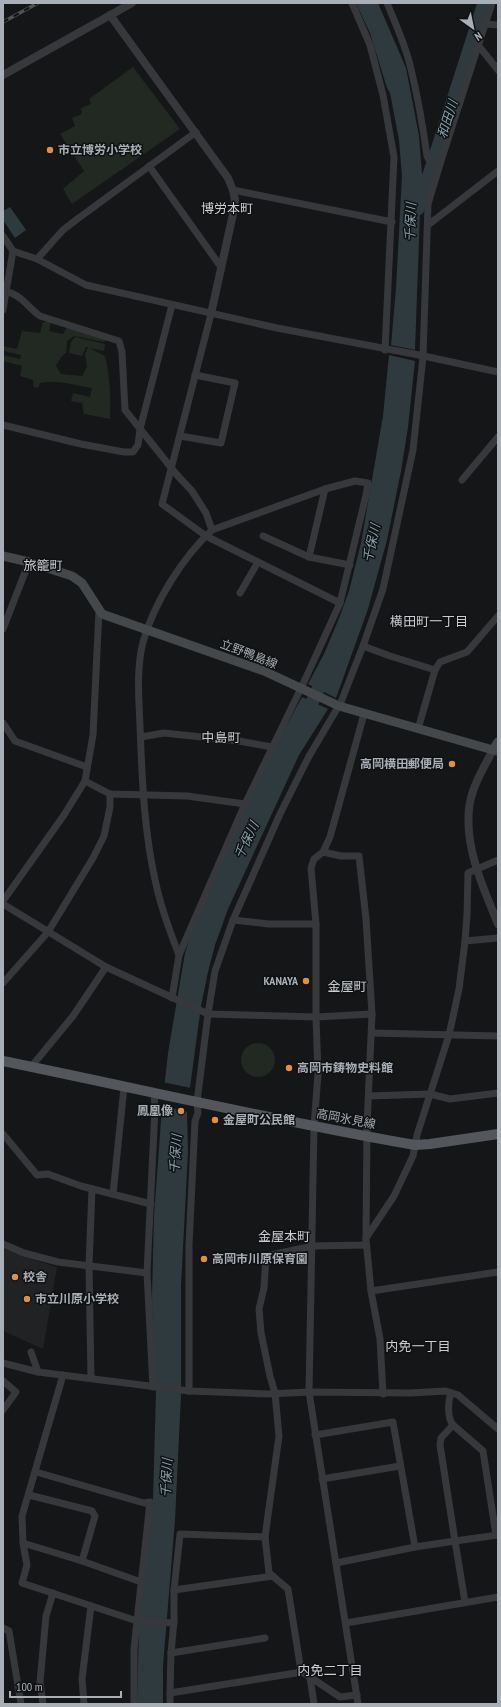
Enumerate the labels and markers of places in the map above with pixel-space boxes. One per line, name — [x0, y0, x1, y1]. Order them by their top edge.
place label: 市立博労小学校 — [58, 142, 142, 157]
marker: 市立博労小学校 — [45, 145, 55, 155]
place label: 高岡横田郵便局 — [360, 756, 444, 771]
marker: 高岡横田郵便局 — [447, 759, 457, 769]
place label: KANAYA — [263, 973, 299, 988]
marker: KANAYA — [301, 976, 311, 986]
place label: 高岡市鋳物史料館 — [297, 1060, 393, 1075]
marker: 高岡市鋳物史料館 — [284, 1063, 294, 1073]
place label: 鳳凰像 — [137, 1103, 173, 1118]
marker: 鳳凰像 — [176, 1106, 186, 1116]
place label: 金屋町公民館 — [223, 1112, 295, 1127]
marker: 金屋町公民館 — [210, 1115, 220, 1125]
place label: 高岡市川原保育園 — [212, 1251, 308, 1266]
marker: 高岡市川原保育園 — [199, 1254, 209, 1264]
place label: 校舎 — [23, 1269, 47, 1284]
marker: 校舎 — [10, 1272, 20, 1282]
place label: 市立川原小学校 — [35, 1291, 119, 1306]
marker: 市立川原小学校 — [22, 1294, 32, 1304]

